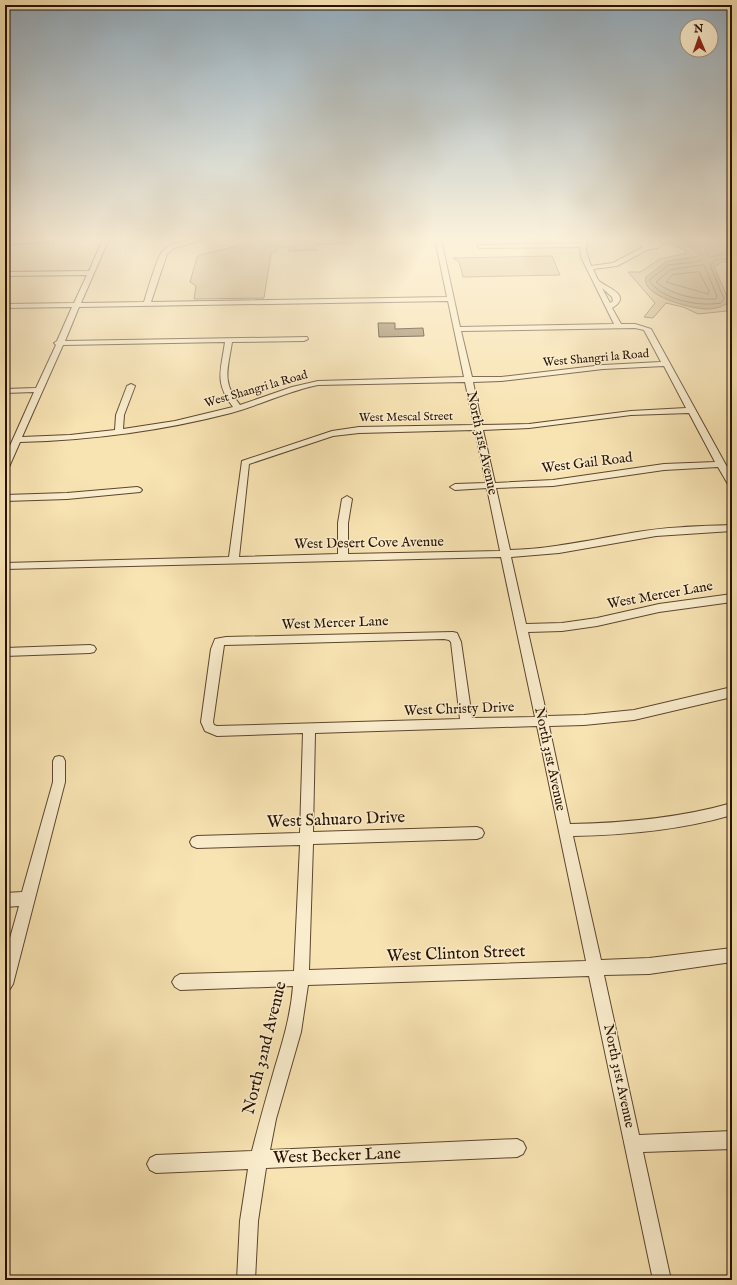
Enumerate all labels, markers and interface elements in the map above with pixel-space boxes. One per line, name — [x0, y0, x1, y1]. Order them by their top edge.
north arrow — [679, 18, 719, 58]
text: N — [693, 22, 704, 36]
street label: West Shangri la Road — [542, 346, 650, 370]
street label: West Shangri la Road — [203, 367, 310, 411]
street label: North 31st Avenue — [462, 389, 502, 497]
street label: West Mescal Street — [359, 409, 453, 425]
street label: West Gail Road — [541, 448, 634, 477]
street label: West Desert Cove Avenue — [294, 533, 445, 553]
street label: West Mercer Lane — [606, 577, 715, 613]
street label: West Mercer Lane — [281, 612, 389, 634]
street label: West Christy Drive — [403, 698, 515, 720]
street label: North 31st Avenue — [530, 705, 570, 813]
street label: West Sahuaro Drive — [266, 807, 406, 833]
street label: West Clinton Street — [386, 941, 526, 967]
street label: North 32nd Avenue — [238, 979, 292, 1117]
street label: North 31st Avenue — [599, 1022, 639, 1130]
street label: West Becker Lane — [273, 1143, 402, 1169]

